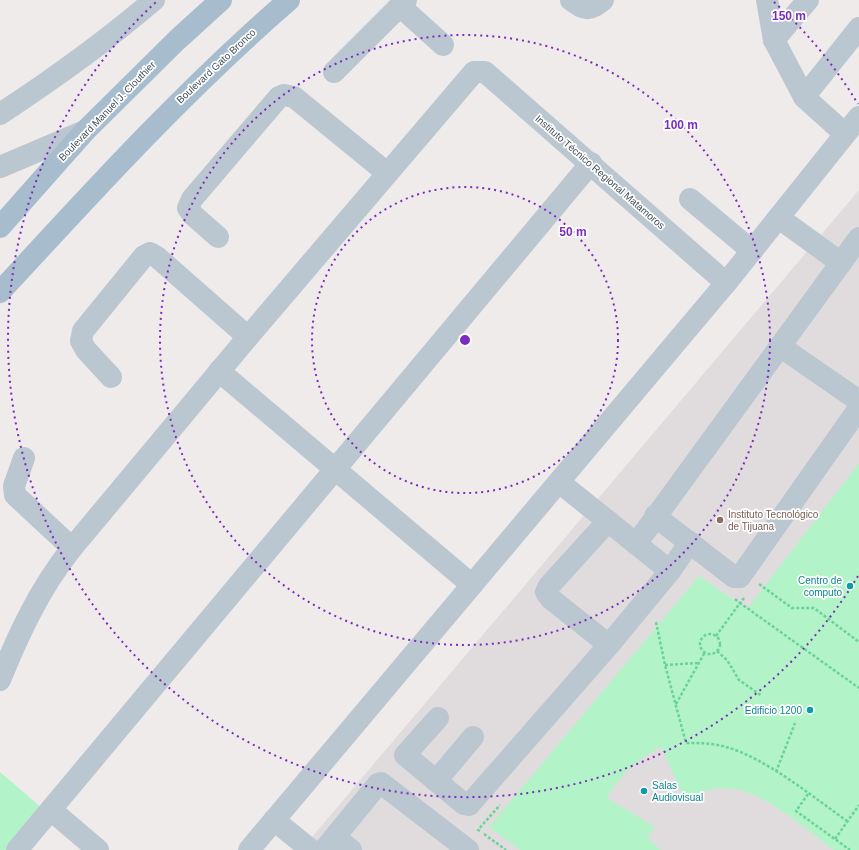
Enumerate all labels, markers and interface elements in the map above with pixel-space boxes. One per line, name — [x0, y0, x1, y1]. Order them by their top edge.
text: 150 m — [772, 9, 806, 23]
street label: Boulevard Gato Bronco — [174, 26, 258, 105]
street label: Boulevard Manuel J. Clouthier — [57, 59, 158, 163]
street label: Instituto Técnico Regional Matamoros — [533, 113, 667, 231]
text: 100 m — [664, 118, 698, 132]
text: 50 m — [559, 225, 587, 239]
centre of rings — [458, 333, 472, 347]
place label: Instituto Tecnológico de Tijuana — [728, 509, 819, 532]
marker: Instituto Tecnológico de Tijuana — [715, 515, 725, 525]
place label: Centro de computo — [798, 575, 842, 598]
marker: Centro de computo — [845, 581, 855, 591]
place label: Edificio 1200 — [745, 705, 802, 716]
marker: Edificio 1200 — [805, 705, 815, 715]
place label: Salas Audiovisual — [652, 780, 703, 803]
marker: Salas Audiovisual — [639, 786, 649, 796]

